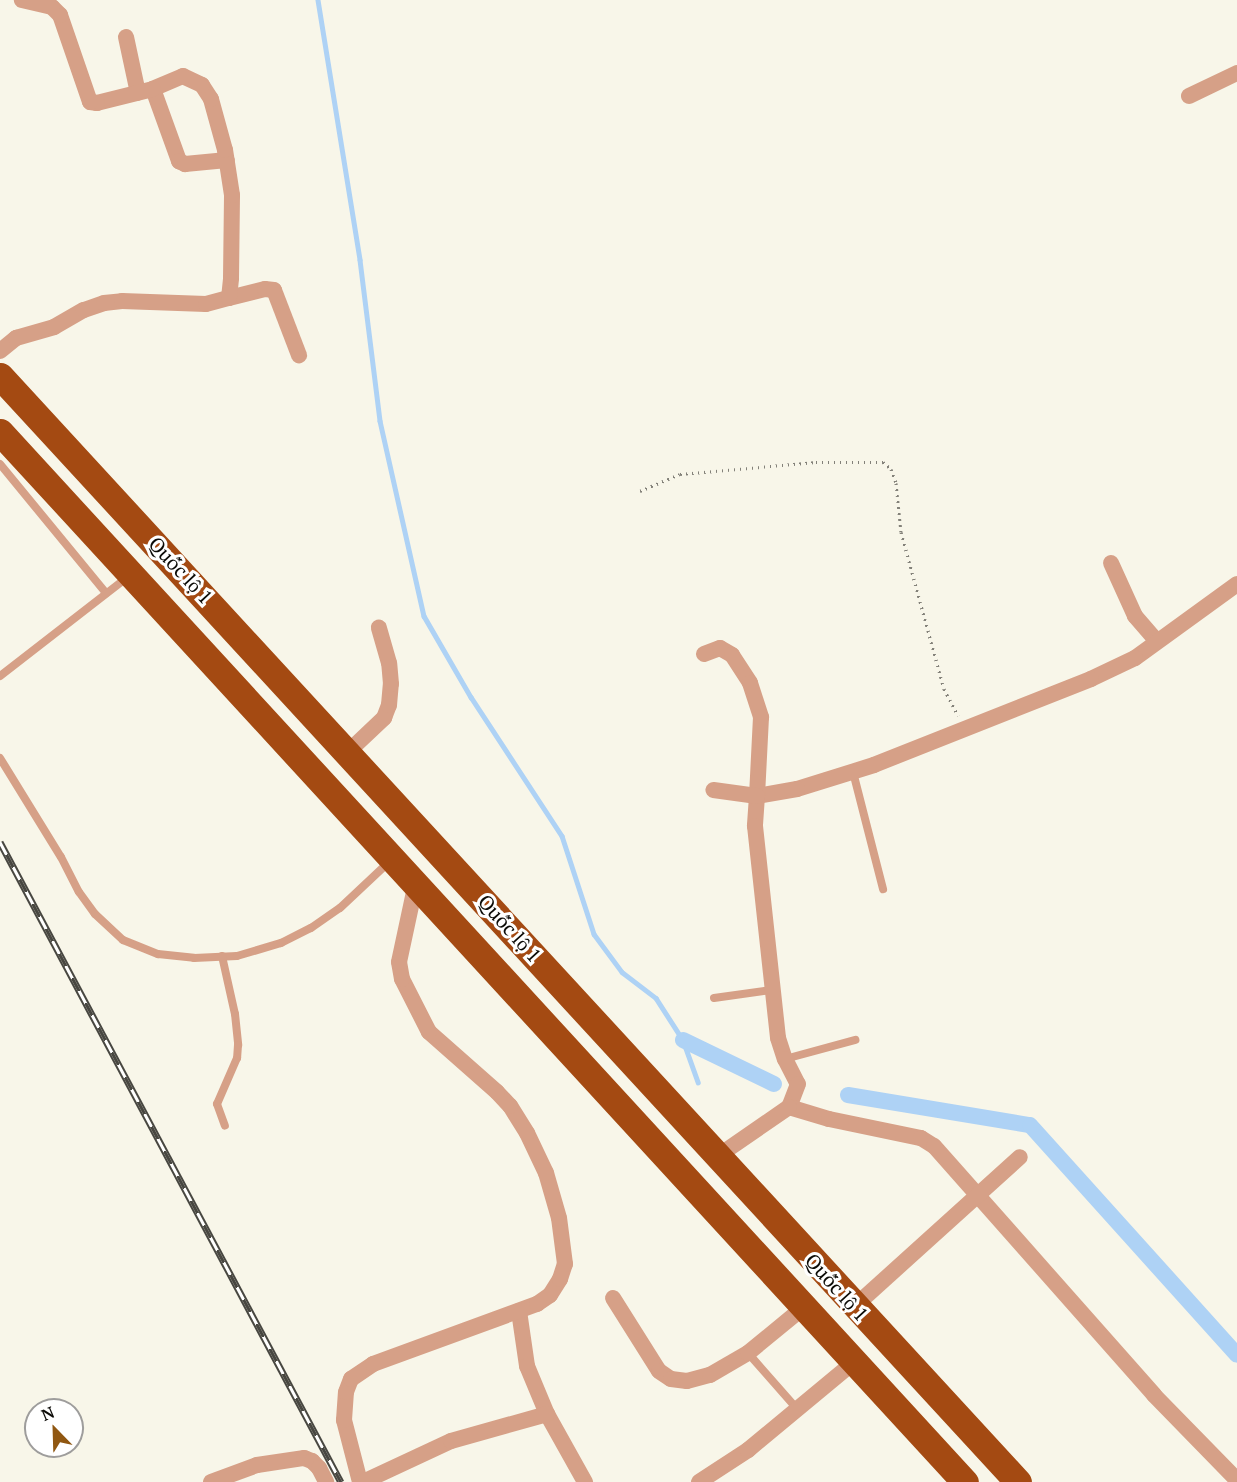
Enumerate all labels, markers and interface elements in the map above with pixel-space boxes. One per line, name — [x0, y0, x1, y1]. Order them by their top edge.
street label: Quốc lộ 1 — [144, 531, 218, 609]
street label: Quốc lộ 1 — [473, 889, 547, 967]
street label: Quốc lộ 1 — [800, 1248, 874, 1326]
north arrow — [24, 1398, 84, 1458]
text: N — [38, 1401, 58, 1426]

